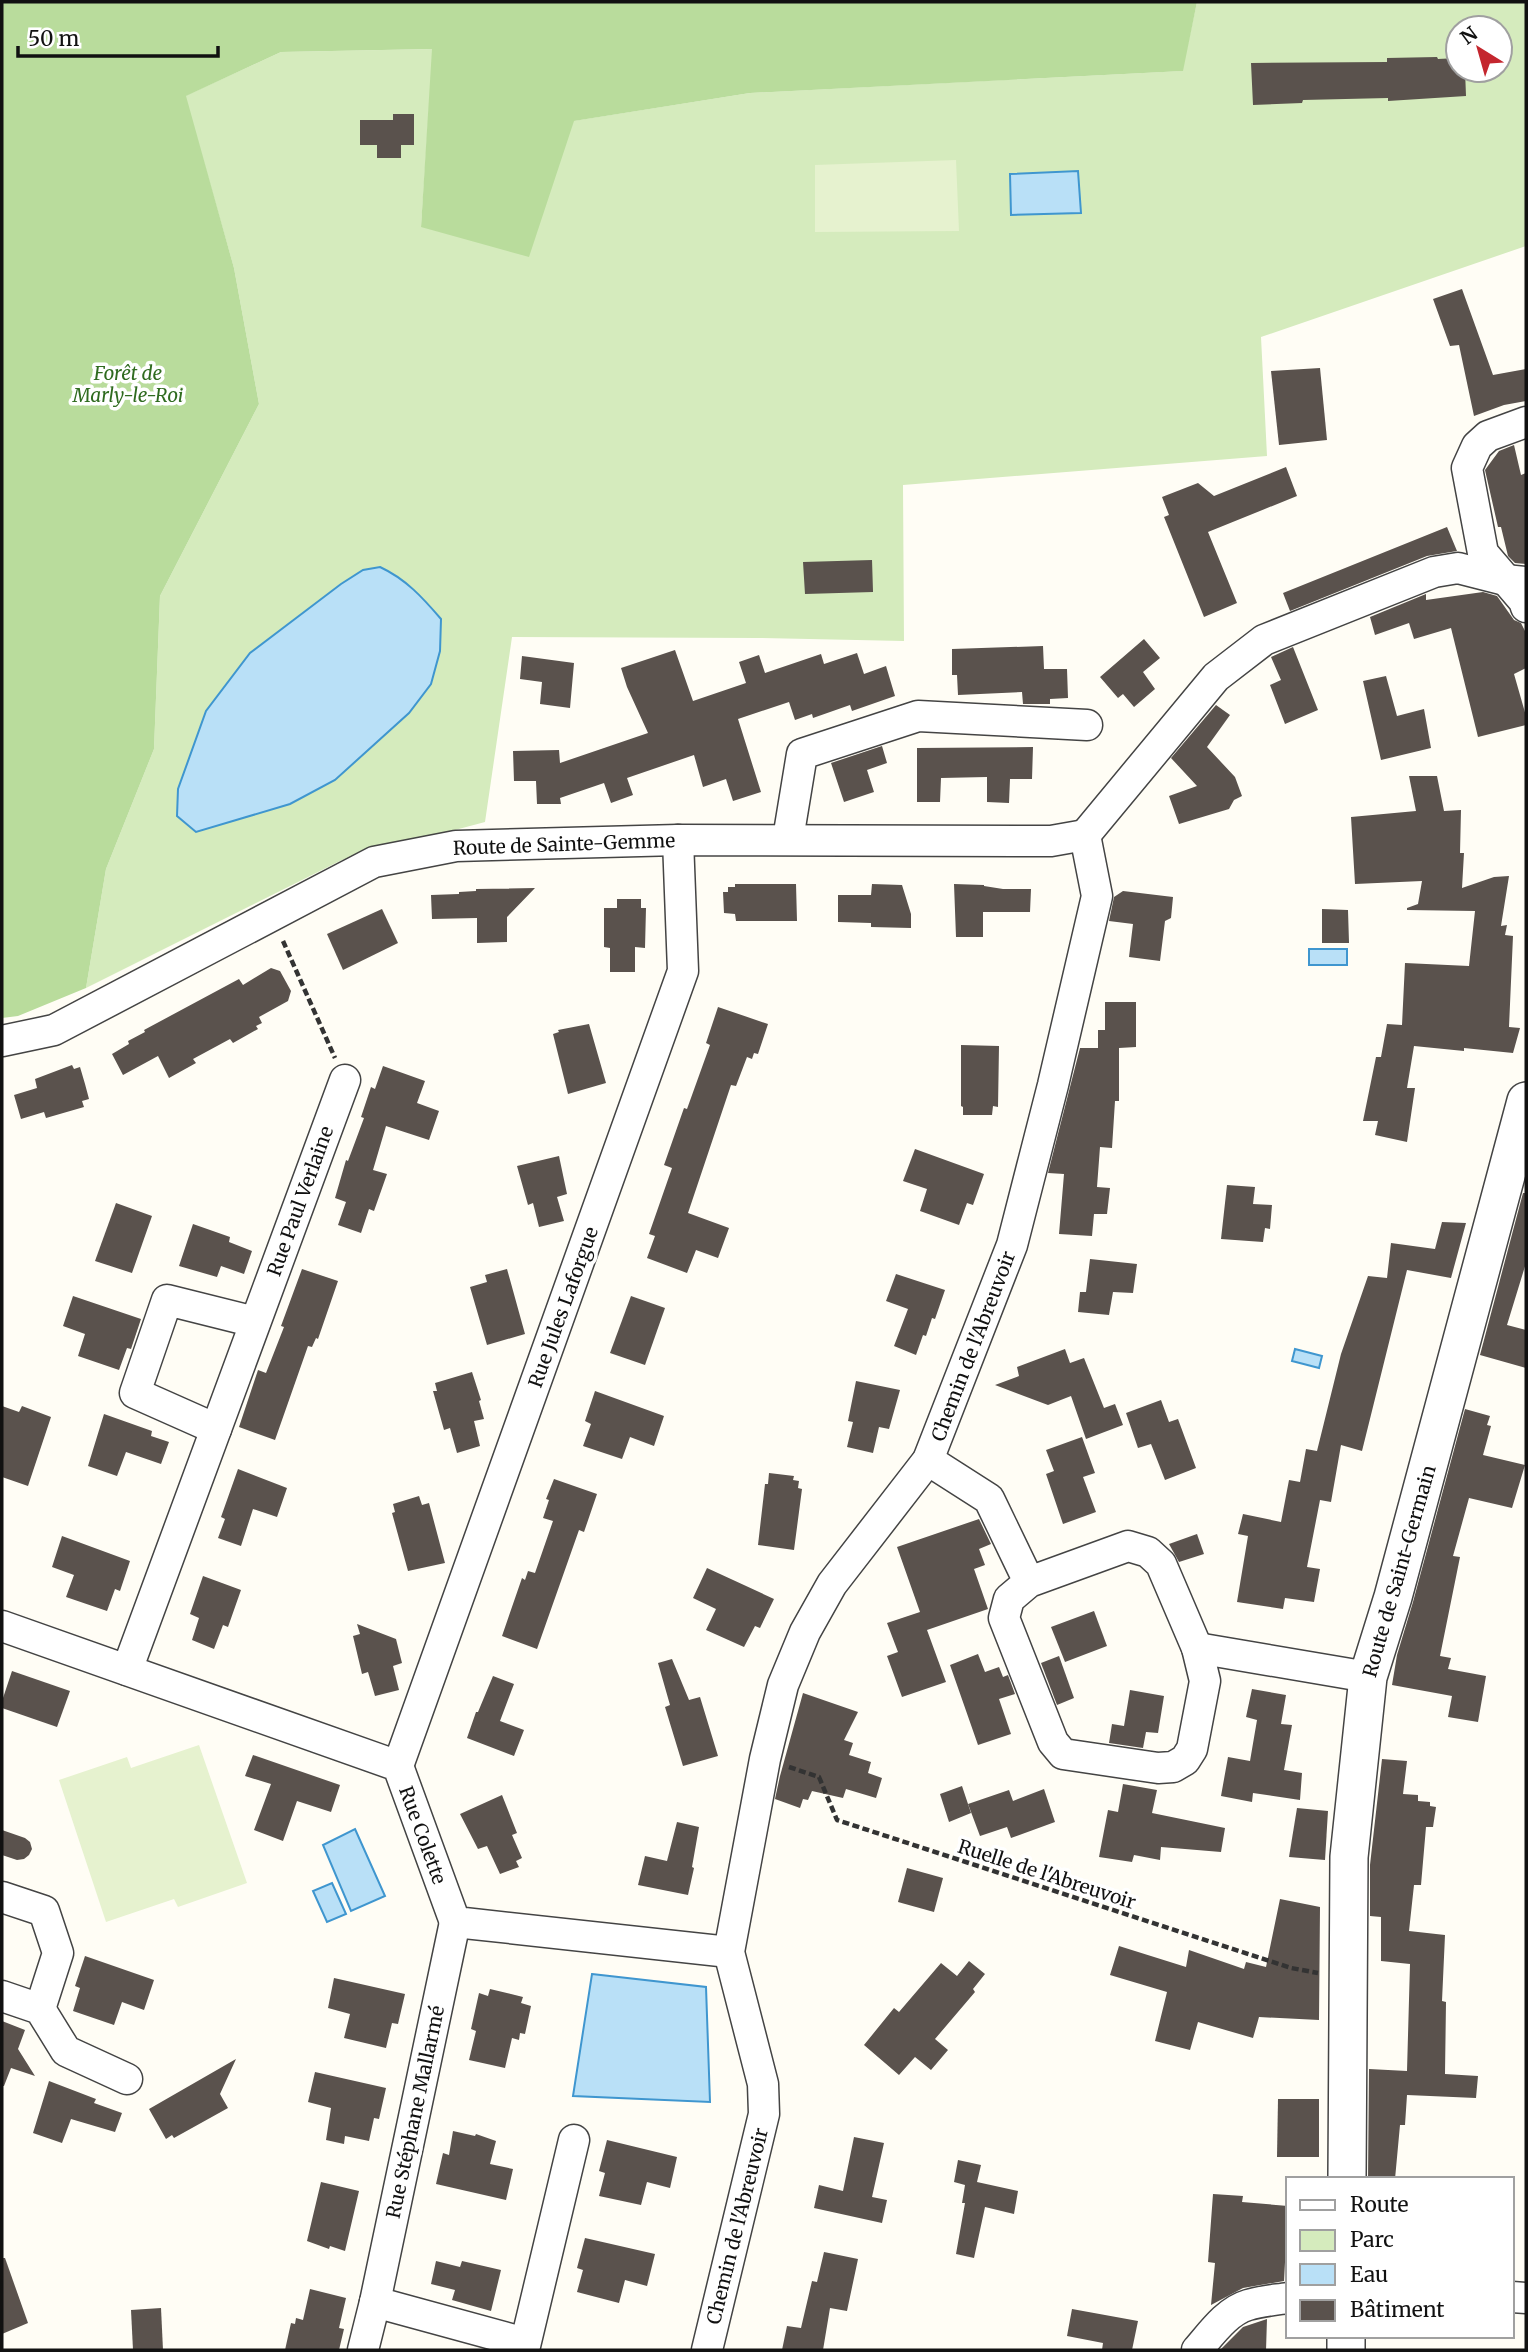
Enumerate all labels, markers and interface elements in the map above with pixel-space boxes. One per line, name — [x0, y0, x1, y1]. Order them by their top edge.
scale bar — [18, 14, 217, 58]
north arrow — [1444, 14, 1514, 84]
text: N — [1456, 21, 1482, 50]
text: 50 m — [28, 25, 79, 52]
park label: Forêt de Marly-le-Roi — [72, 361, 183, 407]
street label: Route de Sainte-Gemme — [452, 828, 676, 860]
street label: Rue Paul Verlaine — [262, 1123, 338, 1279]
street label: Rue Jules Laforgue — [523, 1223, 603, 1391]
street label: Chemin de l'Abreuvoir — [926, 1247, 1020, 1444]
street label: Route de Saint-Germain — [1357, 1462, 1441, 1680]
street label: Rue Colette — [394, 1783, 452, 1887]
street label: Ruelle de l'Abreuvoir — [955, 1834, 1139, 1914]
street label: Rue Stéphane Mallarmé — [381, 2003, 449, 2221]
street label: Chemin de l'Abreuvoir — [701, 2125, 773, 2327]
legend — [1286, 2177, 1514, 2338]
text: Route — [1350, 2191, 1408, 2218]
text: Parc — [1350, 2226, 1394, 2253]
text: Eau — [1350, 2261, 1388, 2288]
text: Bâtiment — [1350, 2296, 1444, 2323]

